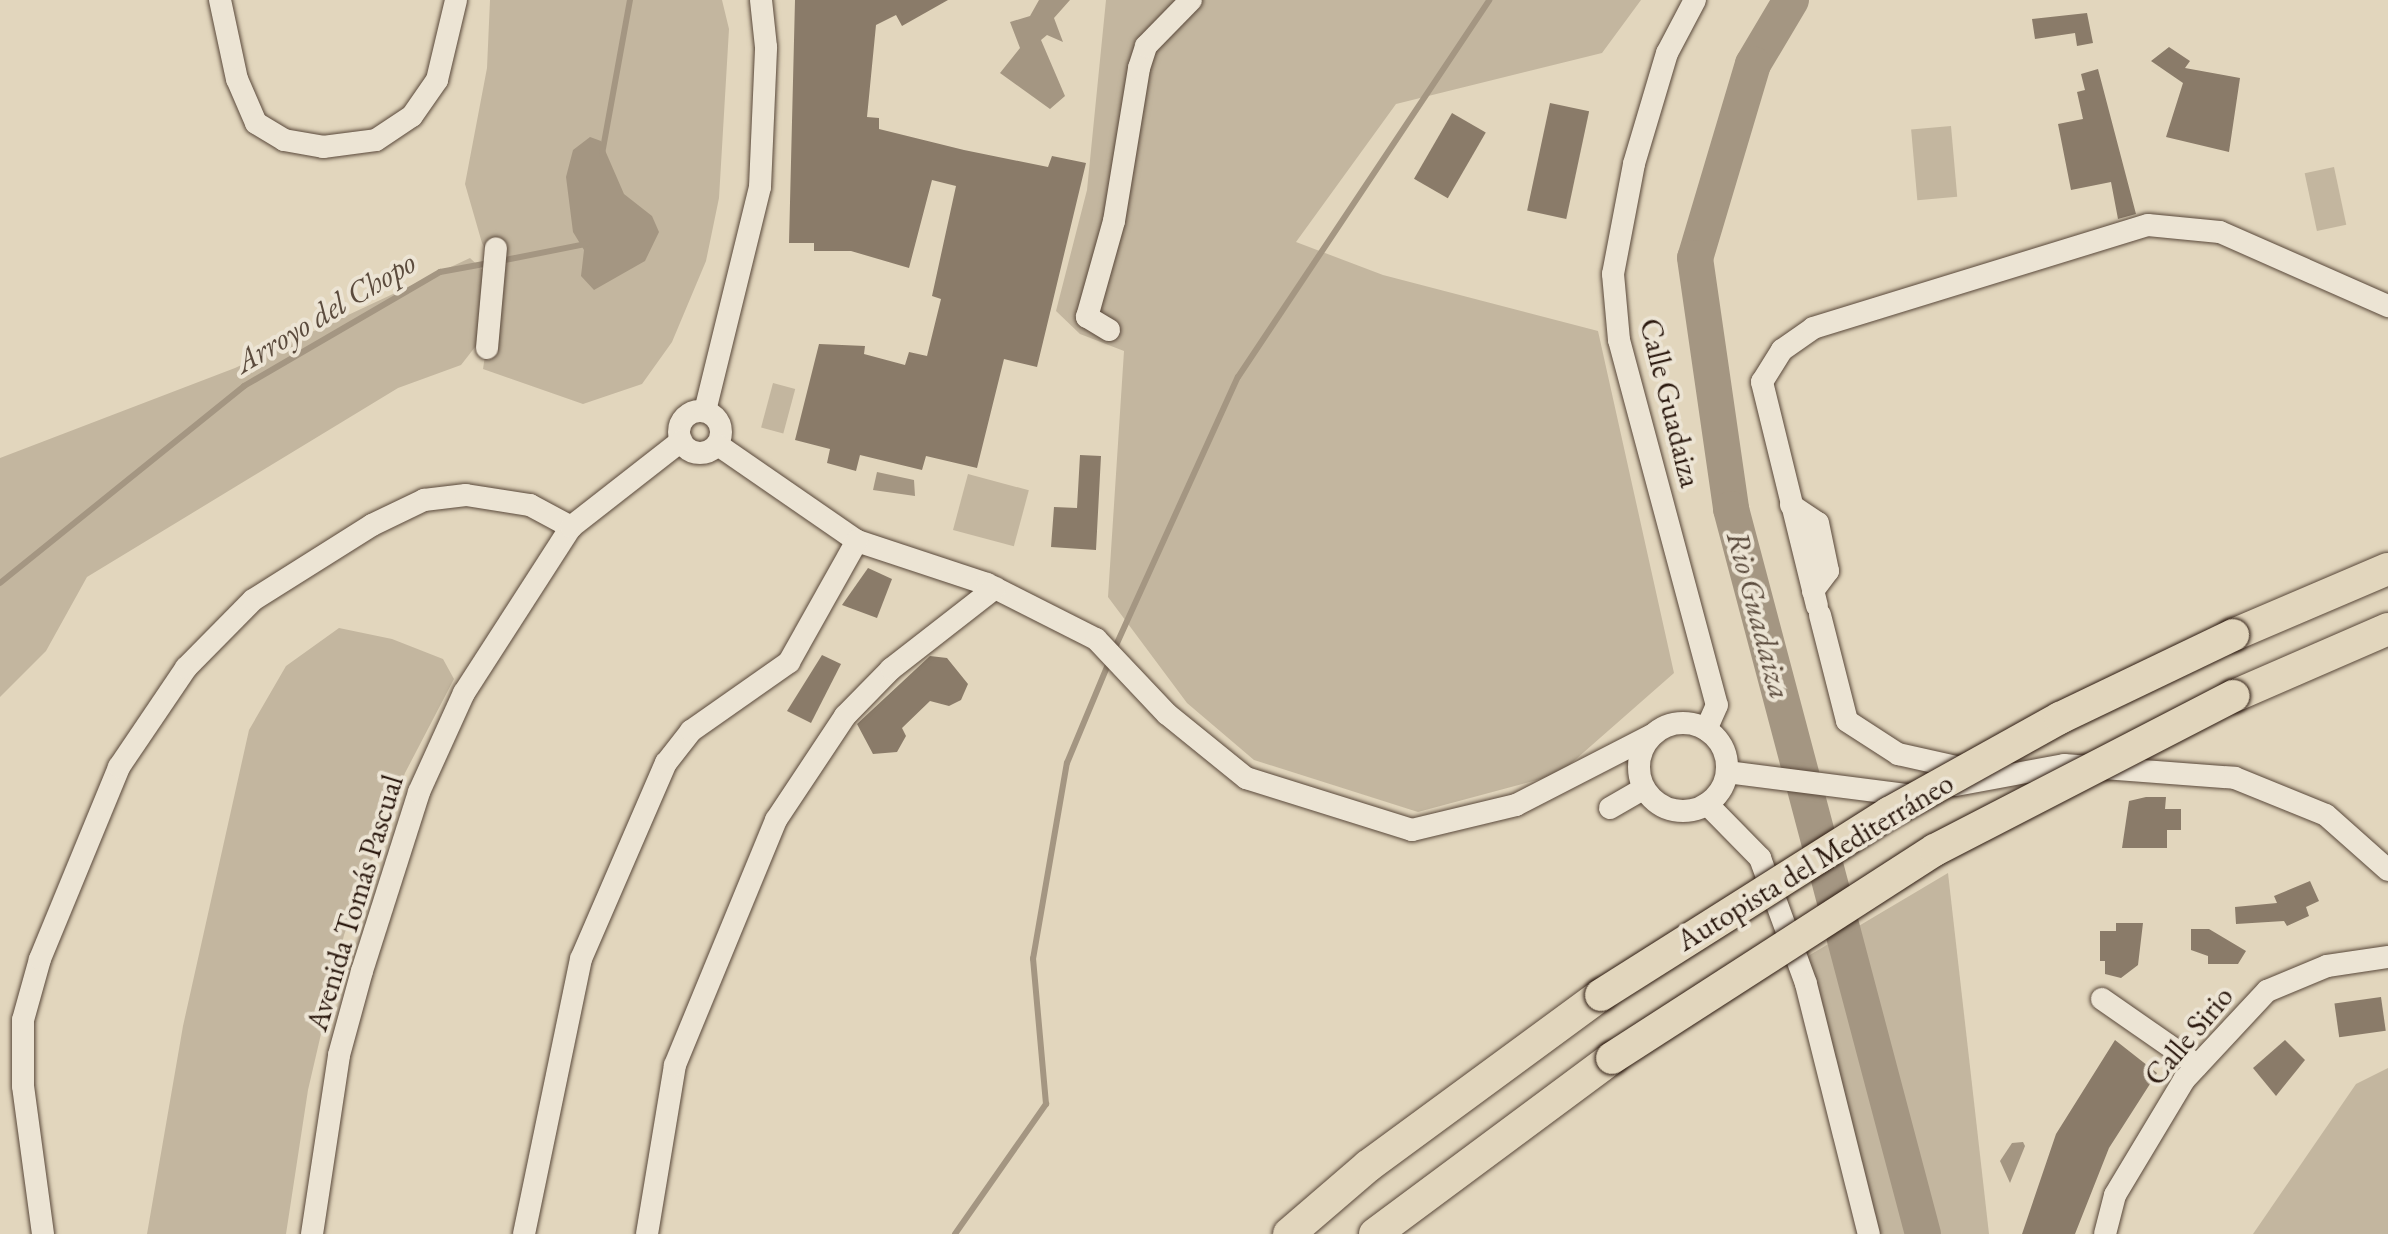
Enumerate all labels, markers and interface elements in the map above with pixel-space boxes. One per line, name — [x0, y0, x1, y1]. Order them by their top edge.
water label: Arroyo del Chopo — [227, 243, 423, 381]
street label: Calle Guadaiza — [1632, 315, 1708, 491]
water label: Rio Guadaiza — [1718, 527, 1800, 703]
street label: Autopista del Mediterráneo — [1670, 765, 1960, 959]
street label: Avenida Tomás Pascual — [299, 771, 411, 1035]
street label: Calle Sirio — [2137, 979, 2241, 1093]

